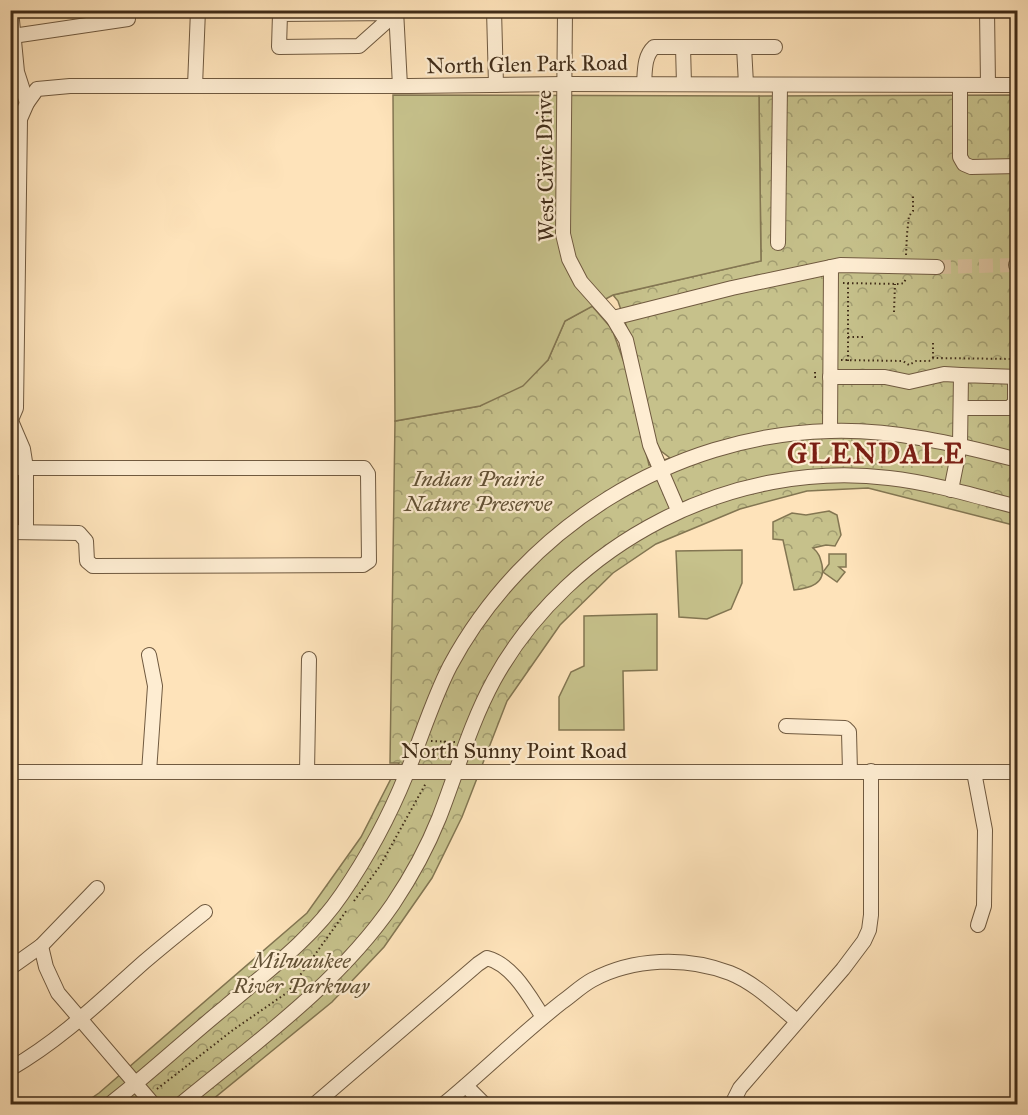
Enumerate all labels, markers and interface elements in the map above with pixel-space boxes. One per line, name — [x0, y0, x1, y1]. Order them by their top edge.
street label: North Glen Park Road — [426, 49, 628, 79]
street label: West Civic Drive — [530, 90, 560, 242]
district label: GLENDALE — [787, 436, 965, 471]
park label: Indian Prairie Nature Preserve — [402, 465, 553, 517]
street label: North Sunny Point Road — [401, 737, 627, 764]
park label: Milwaukee River Parkway — [232, 947, 370, 999]

